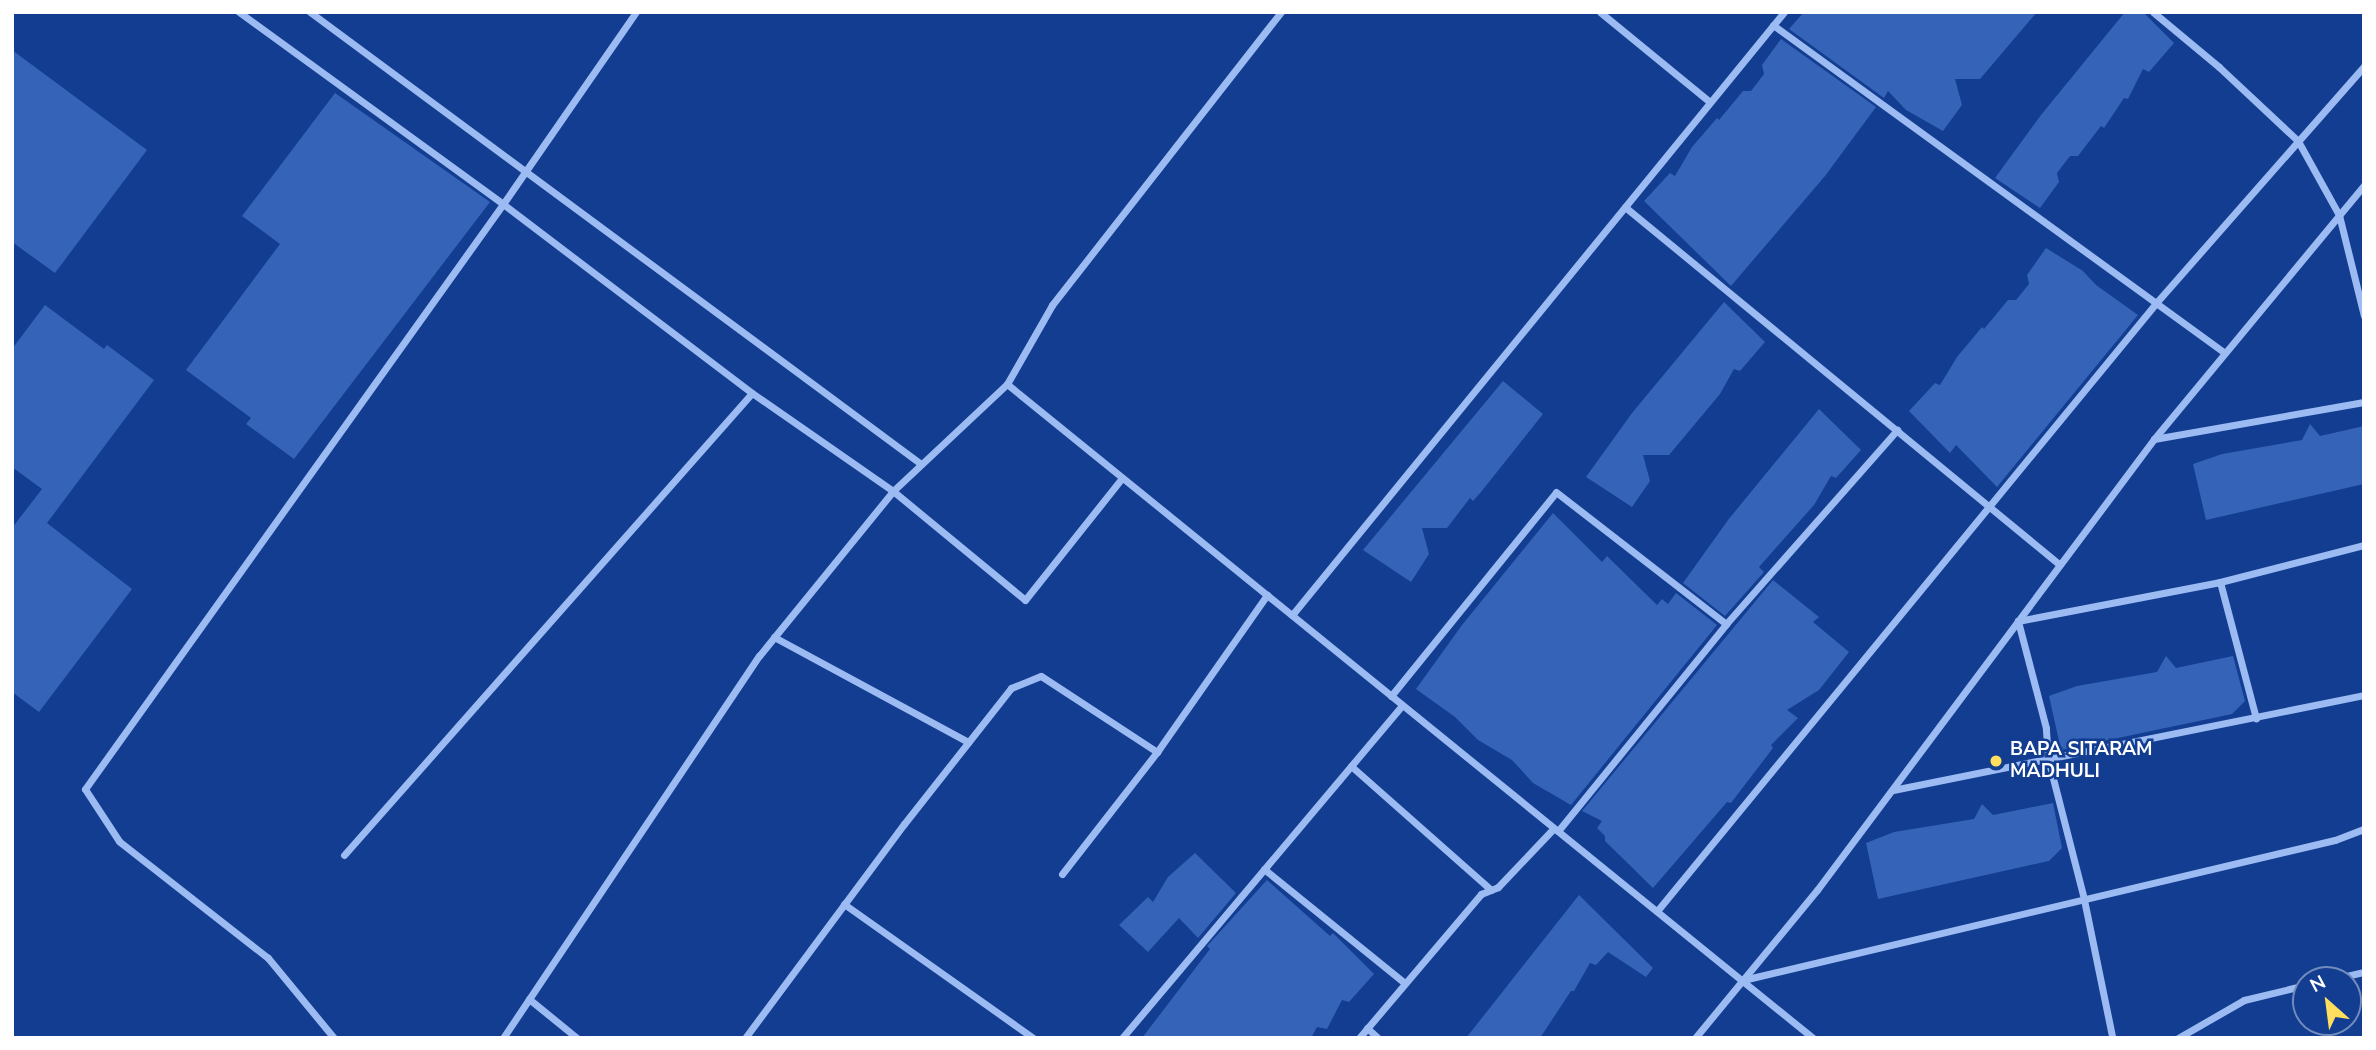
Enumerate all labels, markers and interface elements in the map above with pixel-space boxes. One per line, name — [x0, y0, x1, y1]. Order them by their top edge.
place label: BAPA SITARAM MADHULI — [2010, 739, 2153, 783]
marker: BAPA SITARAM MADHULI — [1988, 753, 2004, 769]
north arrow — [2292, 966, 2362, 1036]
text: N — [2306, 969, 2330, 999]

